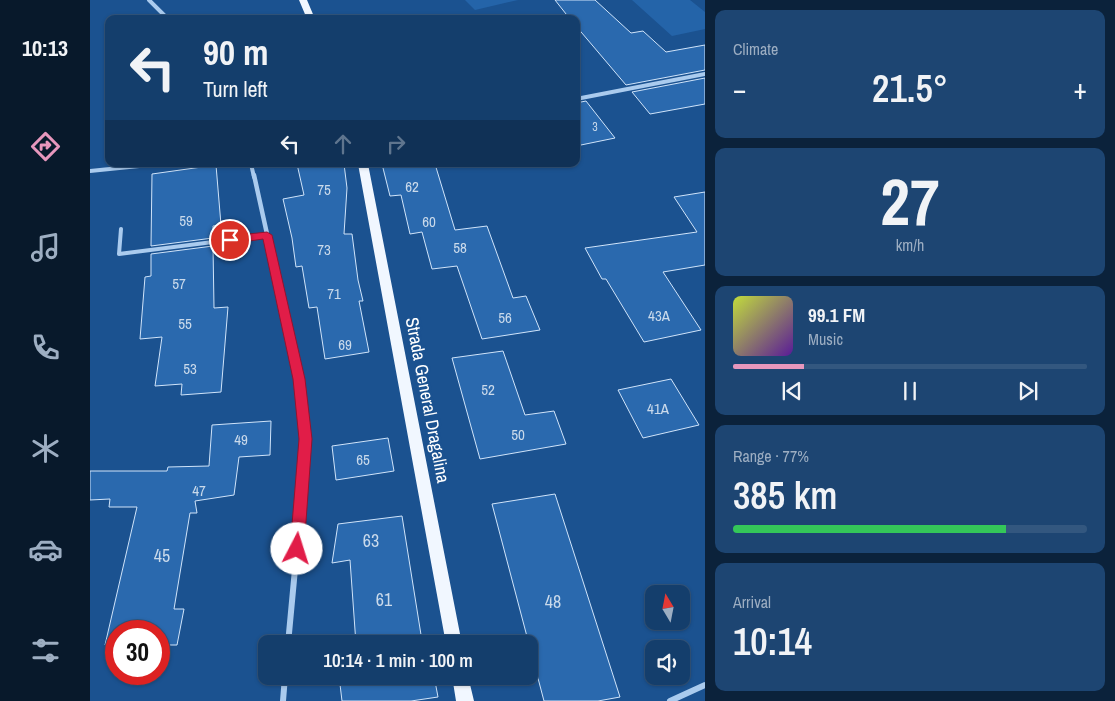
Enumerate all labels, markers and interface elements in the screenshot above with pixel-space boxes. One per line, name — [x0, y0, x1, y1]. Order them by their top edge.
text: 90 m — [203, 29, 268, 76]
text: 10:13 — [22, 33, 68, 63]
icon: left — [120, 35, 185, 100]
text: Climate — [733, 38, 778, 60]
text: 21.5° — [872, 63, 948, 114]
text: − — [733, 70, 746, 108]
text: + — [1074, 70, 1087, 108]
text: Turn left — [203, 74, 268, 104]
house number: 3 — [592, 119, 598, 135]
icon: directions — [28, 129, 63, 164]
icon: left — [276, 130, 304, 158]
icon: ahead — [329, 130, 357, 158]
icon: right — [382, 130, 410, 158]
text: 27 — [880, 158, 940, 245]
house number: 62 — [405, 176, 419, 197]
house number: 75 — [317, 179, 331, 200]
house number: 59 — [179, 210, 193, 231]
house number: 60 — [422, 211, 436, 232]
pin — [209, 219, 251, 261]
icon: arrive — [216, 226, 244, 254]
icon: music — [28, 230, 63, 265]
text: km/h — [896, 234, 924, 256]
house number: 58 — [453, 237, 467, 258]
house number: 73 — [317, 239, 331, 260]
house number: 57 — [172, 273, 186, 294]
house number: 71 — [327, 283, 341, 304]
text: 99.1 FM — [808, 302, 865, 328]
house number: 43A — [648, 305, 671, 326]
house number: 56 — [498, 307, 512, 328]
house number: 55 — [178, 313, 192, 334]
street label: Strada General Dragalina — [400, 315, 456, 485]
text: Music — [808, 328, 843, 350]
icon: phone — [28, 330, 63, 365]
house number: 69 — [338, 334, 352, 355]
house number: 53 — [183, 358, 197, 379]
icon: previous — [778, 377, 806, 405]
icon: pause — [896, 377, 924, 405]
icon: next — [1014, 377, 1042, 405]
house number: 52 — [481, 379, 495, 400]
house number: 41A — [647, 398, 670, 419]
house number: 50 — [511, 424, 525, 445]
house number: 49 — [234, 429, 248, 450]
icon: climate — [28, 431, 63, 466]
text: Range · 77% — [733, 445, 809, 467]
house number: 65 — [356, 449, 370, 470]
text: 385 km — [733, 470, 837, 521]
house number: 47 — [192, 480, 206, 501]
position arrow — [270, 522, 322, 574]
house number: 63 — [363, 528, 379, 553]
icon: car — [28, 532, 63, 567]
house number: 45 — [154, 543, 170, 568]
north arrow — [645, 585, 690, 630]
map controls — [645, 585, 690, 685]
house number: 61 — [376, 587, 393, 612]
house number: 48 — [545, 589, 561, 614]
text: Arrival — [733, 591, 771, 613]
text: 10:14 — [733, 616, 812, 667]
speed limit sign: 30 — [105, 620, 170, 685]
icon: filters — [28, 633, 63, 668]
button: sound — [645, 640, 690, 685]
text: 10:14 · 1 min · 100 m — [323, 647, 473, 673]

